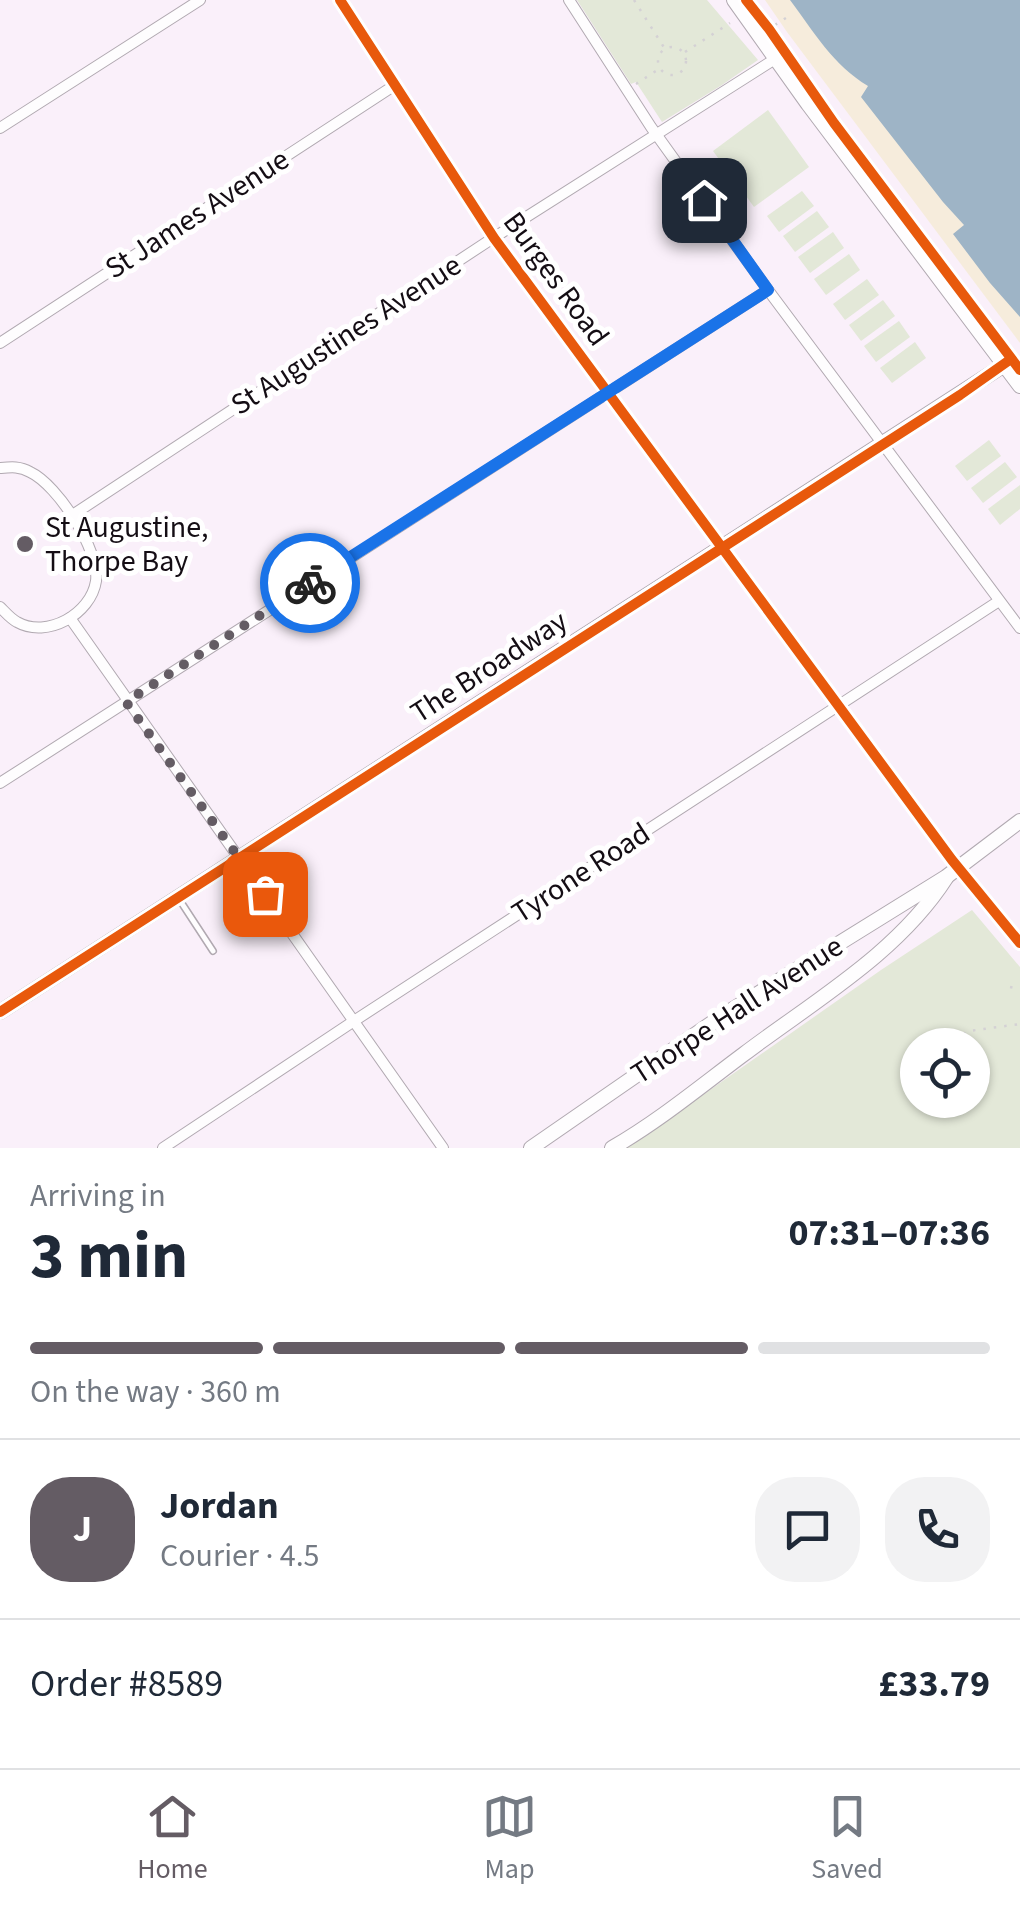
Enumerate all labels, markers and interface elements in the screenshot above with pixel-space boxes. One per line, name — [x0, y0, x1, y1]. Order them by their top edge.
street label: St James Avenue — [97, 138, 297, 290]
pin — [662, 158, 747, 243]
icon: home — [677, 173, 732, 228]
street label: Burges Road — [493, 203, 619, 355]
street label: St Augustines Avenue — [222, 244, 470, 426]
place label: St Augustine, Thorpe Bay — [45, 506, 209, 583]
marker: St Augustine, Thorpe Bay — [14, 533, 36, 555]
courier — [260, 533, 360, 633]
icon: bike — [283, 556, 338, 611]
street label: The Broadway — [402, 600, 576, 734]
street label: Tyrone Road — [503, 812, 659, 934]
pin — [223, 852, 308, 937]
icon: bag — [238, 867, 293, 922]
street label: Thorpe Hall Avenue — [623, 925, 851, 1095]
map controls — [900, 1028, 990, 1118]
button: locate — [900, 1028, 990, 1118]
text: Arriving in — [30, 1173, 166, 1219]
text: 07:31–07:36 — [788, 1206, 990, 1260]
text: 3 min — [30, 1210, 188, 1303]
text: On the way · 360 m — [30, 1369, 281, 1415]
button: chat — [755, 1477, 860, 1582]
button: phone — [885, 1477, 990, 1582]
text: Jordan — [160, 1479, 279, 1533]
text: J — [73, 1502, 92, 1556]
text: Courier · 4.5 — [160, 1533, 320, 1579]
text: Order #8589 — [30, 1657, 223, 1711]
text: £33.79 — [878, 1657, 990, 1711]
tab: Home — [137, 1789, 208, 1889]
tab: Map — [482, 1789, 537, 1889]
tab: Saved — [811, 1789, 883, 1889]

